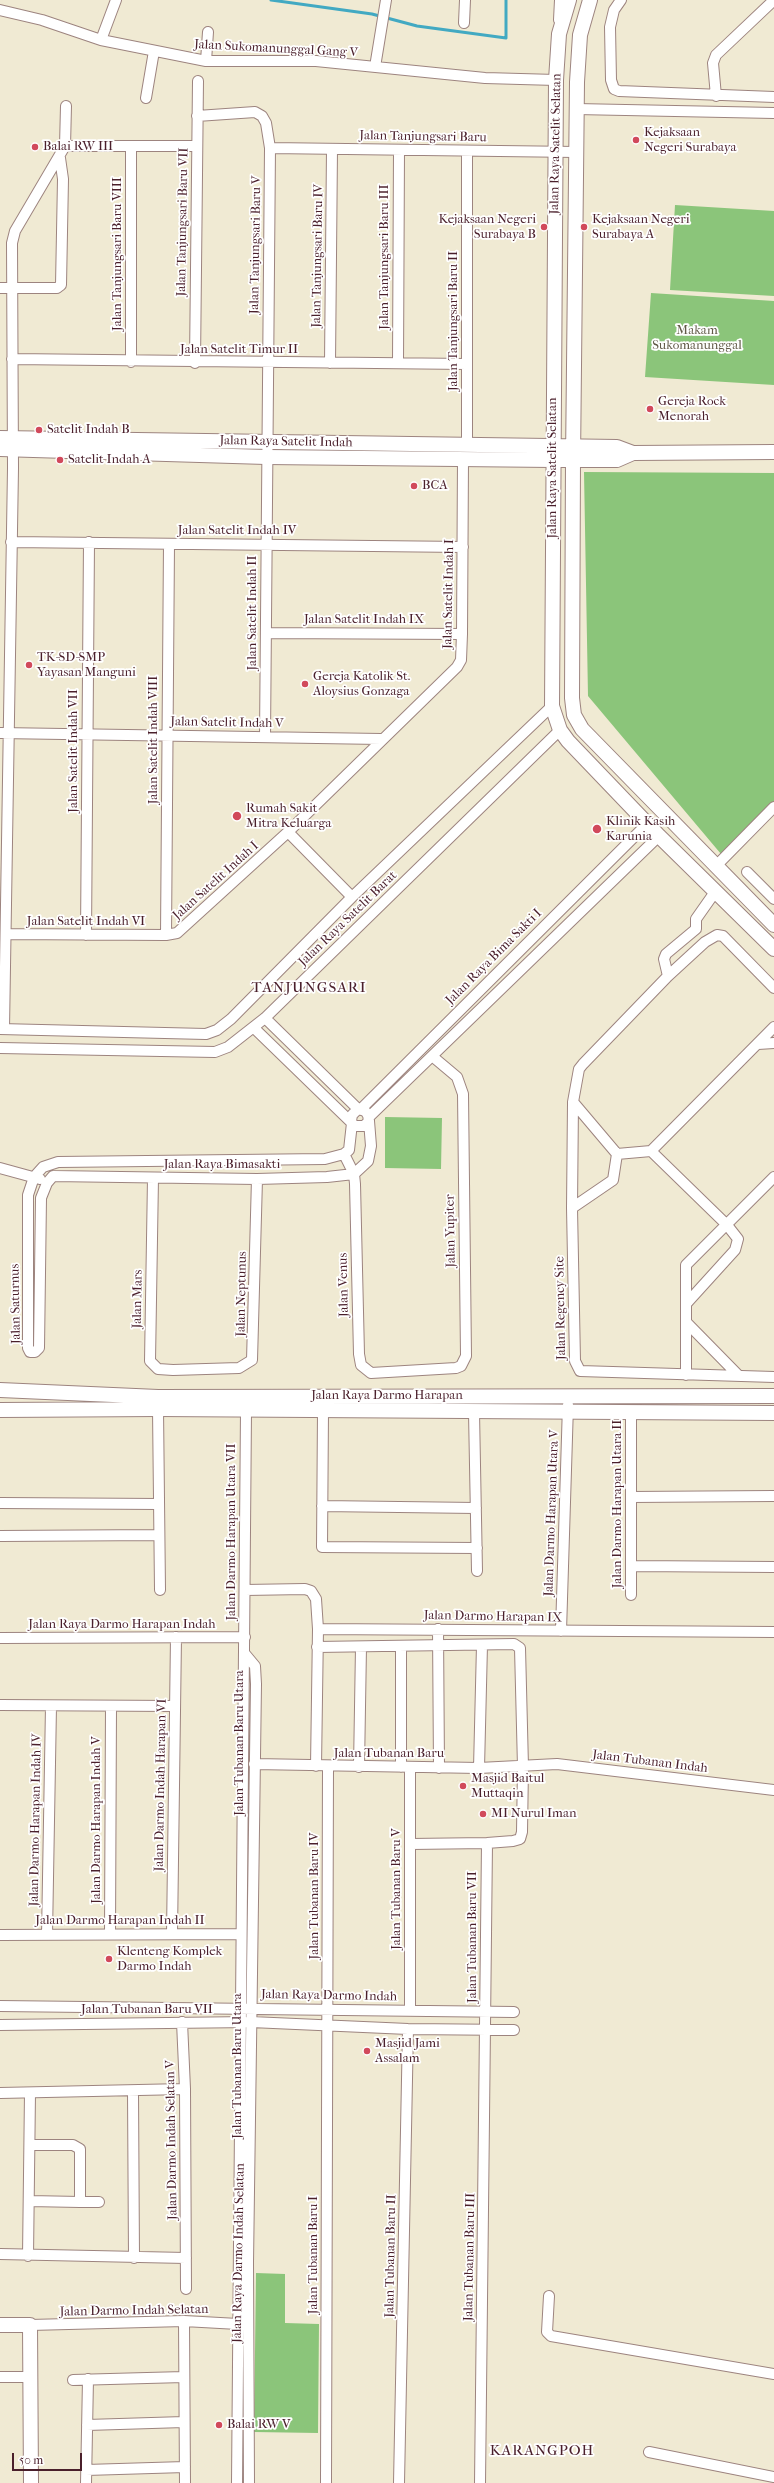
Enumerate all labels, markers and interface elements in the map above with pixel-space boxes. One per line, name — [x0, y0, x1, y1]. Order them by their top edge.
street label: Jalan Sukomanunggal Gang V — [194, 37, 358, 61]
street label: Jalan Raya Satelit Selatan — [547, 73, 565, 215]
place label: Kejaksaan Negeri Surabaya — [644, 125, 737, 156]
street label: Jalan Tanjungsari Baru — [359, 128, 487, 146]
marker: Kejaksaan Negeri Surabaya — [631, 135, 641, 145]
place label: Balai RW III — [43, 139, 113, 155]
marker: Balai RW III — [30, 142, 40, 152]
street label: Jalan Tanjungsari Baru VII — [174, 148, 192, 296]
street label: Jalan Tanjungsari Baru V — [247, 176, 265, 314]
street label: Jalan Tanjungsari Baru VIII — [110, 177, 126, 331]
street label: Jalan Tanjungsari Baru IV — [309, 184, 327, 328]
street label: Jalan Tanjungsari Baru III — [377, 184, 393, 330]
place label: Kejaksaan Negeri Surabaya B — [438, 212, 536, 243]
place label: Kejaksaan Negeri Surabaya A — [592, 212, 690, 243]
marker: Kejaksaan Negeri Surabaya B — [539, 222, 549, 232]
marker: Kejaksaan Negeri Surabaya A — [579, 222, 589, 232]
street label: Jalan Tanjungsari Baru II — [446, 251, 462, 391]
park label: Makam Sukomanunggal — [652, 323, 742, 354]
street label: Jalan Satelit Timur II — [180, 342, 298, 358]
place label: Gereja Rock Menorah — [658, 394, 726, 425]
street label: Jalan Raya Satelit Selatan — [545, 398, 561, 538]
marker: Gereja Rock Menorah — [645, 404, 655, 414]
place label: Satelit Indah B — [47, 422, 130, 438]
marker: Satelit Indah B — [34, 425, 44, 435]
street label: Jalan Raya Satelit Indah — [219, 433, 353, 451]
place label: Satelit Indah A — [68, 452, 151, 468]
marker: Satelit Indah A — [55, 455, 65, 465]
place label: BCA — [422, 478, 448, 494]
marker: BCA — [409, 481, 419, 491]
street label: Jalan Satelit Indah IV — [178, 523, 296, 539]
street label: Jalan Satelit Indah I — [440, 539, 458, 649]
street label: Jalan Satelit Indah II — [245, 556, 261, 670]
street label: Jalan Satelit Indah IX — [304, 612, 424, 628]
place label: TK-SD-SMP Yayasan Manguni — [37, 650, 136, 681]
marker: TK-SD-SMP Yayasan Manguni — [24, 660, 34, 670]
place label: Gereja Katolik St. Aloysius Gonzaga — [313, 669, 410, 700]
street label: Jalan Satelit Indah VIII — [146, 676, 162, 804]
marker: Gereja Katolik St. Aloysius Gonzaga — [300, 679, 310, 689]
street label: Jalan Satelit Indah VII — [66, 689, 82, 813]
street label: Jalan Satelit Indah V — [170, 714, 284, 732]
place label: Rumah Sakit Mitra Keluarga — [246, 801, 332, 832]
marker: Rumah Sakit Mitra Keluarga — [231, 810, 243, 822]
place label: Klinik Kasih Karunia — [606, 814, 675, 845]
marker: Klinik Kasih Karunia — [591, 823, 603, 835]
street label: Jalan Satelit Indah I — [170, 838, 262, 924]
street label: Jalan Raya Satelit Barat — [296, 868, 400, 970]
street label: Jalan Raya Bima Sakti I — [443, 906, 545, 1008]
street label: Jalan Satelit Indah VI — [27, 914, 145, 930]
district label: TANJUNGSARI — [251, 979, 367, 997]
street label: Jalan Raya Bimasakti — [164, 1157, 280, 1173]
street label: Jalan Yupiter — [443, 1194, 459, 1268]
street label: Jalan Neptunus — [233, 1251, 251, 1337]
street label: Jalan Venus — [336, 1253, 352, 1317]
street label: Jalan Regency Site — [552, 1256, 570, 1360]
street label: Jalan Saturnus — [7, 1264, 25, 1344]
street label: Jalan Mars — [130, 1269, 146, 1329]
street label: Jalan Raya Darmo Harapan — [311, 1388, 463, 1404]
street label: Jalan Darmo Harapan Utara II — [610, 1420, 626, 1588]
street label: Jalan Darmo Harapan Utara V — [541, 1429, 563, 1597]
street label: Jalan Darmo Harapan Utara VII — [224, 1443, 240, 1621]
street label: Jalan Darmo Harapan IX — [424, 1608, 562, 1626]
street label: Jalan Raya Darmo Harapan Indah — [28, 1617, 216, 1633]
street label: Jalan Tubanan Baru Utara — [232, 1670, 248, 1816]
street label: Jalan Darmo Indah Harapan VI — [152, 1699, 170, 1871]
street label: Jalan Darmo Harapan Indah IV — [27, 1734, 45, 1906]
street label: Jalan Darmo Harapan Indah V — [89, 1736, 105, 1904]
street label: Jalan Tubanan Baru — [334, 1746, 444, 1762]
street label: Jalan Tubanan Indah — [591, 1747, 709, 1777]
place label: Masjid Baitul Muttaqin — [471, 1771, 544, 1802]
marker: Masjid Baitul Muttaqin — [458, 1781, 468, 1791]
place label: MI Nurul Iman — [491, 1806, 576, 1822]
marker: MI Nurul Iman — [478, 1809, 488, 1819]
street label: Jalan Tubanan Baru V — [389, 1828, 405, 1950]
street label: Jalan Tubanan Baru IV — [307, 1833, 323, 1959]
street label: Jalan Tubanan Baru VII — [465, 1871, 481, 2003]
street label: Jalan Darmo Harapan Indah II — [35, 1913, 205, 1929]
place label: Klenteng Komplek Darmo Indah — [117, 1944, 222, 1975]
marker: Klenteng Komplek Darmo Indah — [104, 1954, 114, 1964]
street label: Jalan Raya Darmo Indah — [261, 1987, 397, 2005]
street label: Jalan Tubanan Baru Utara — [230, 1993, 246, 2139]
street label: Jalan Tubanan Baru VII — [81, 2002, 213, 2018]
place label: Masjid Jami Assalam — [375, 2036, 440, 2067]
marker: Masjid Jami Assalam — [362, 2046, 372, 2056]
street label: Jalan Darmo Indah Selatan V — [163, 2060, 181, 2220]
street label: Jalan Raya Darmo Indah Selatan — [230, 2163, 248, 2343]
street label: Jalan Tubanan Baru III — [461, 2193, 479, 2321]
street label: Jalan Tubanan Baru II — [382, 2194, 400, 2318]
street label: Jalan Tubanan Baru I — [306, 2196, 322, 2314]
street label: Jalan Darmo Indah Selatan — [59, 2302, 209, 2320]
place label: Balai RW V — [227, 2417, 290, 2433]
marker: Balai RW V — [214, 2420, 224, 2430]
district label: KARANGPOH — [490, 2442, 594, 2460]
scale bar — [14, 2445, 84, 2471]
text: 50 m — [19, 2453, 43, 2467]

